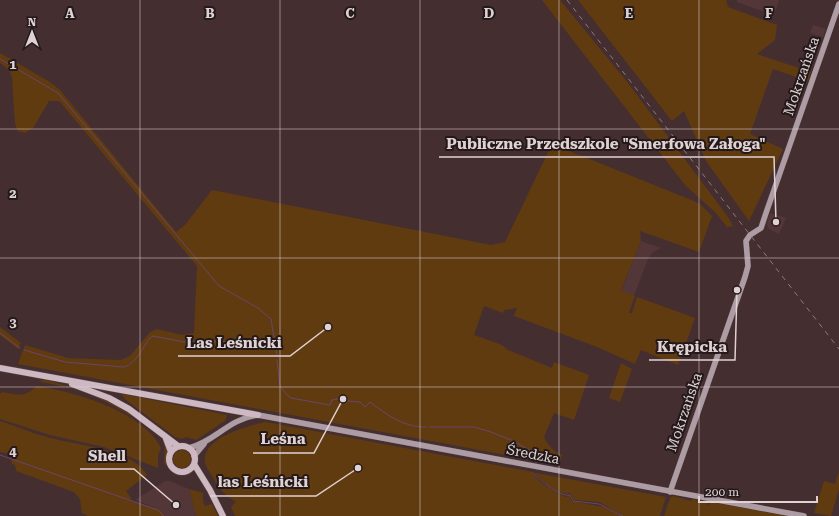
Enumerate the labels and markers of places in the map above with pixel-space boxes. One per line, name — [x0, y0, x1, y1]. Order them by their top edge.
callout: Publiczne Przedszkole "Smerfowa Załoga" — [439, 130, 774, 157]
callout: Las Leśnicki — [178, 329, 290, 356]
callout: Krępicka — [649, 333, 735, 360]
callout: Leśna — [253, 426, 314, 453]
callout: Shell — [80, 442, 134, 469]
callout: las Leśnicki — [210, 469, 316, 496]

